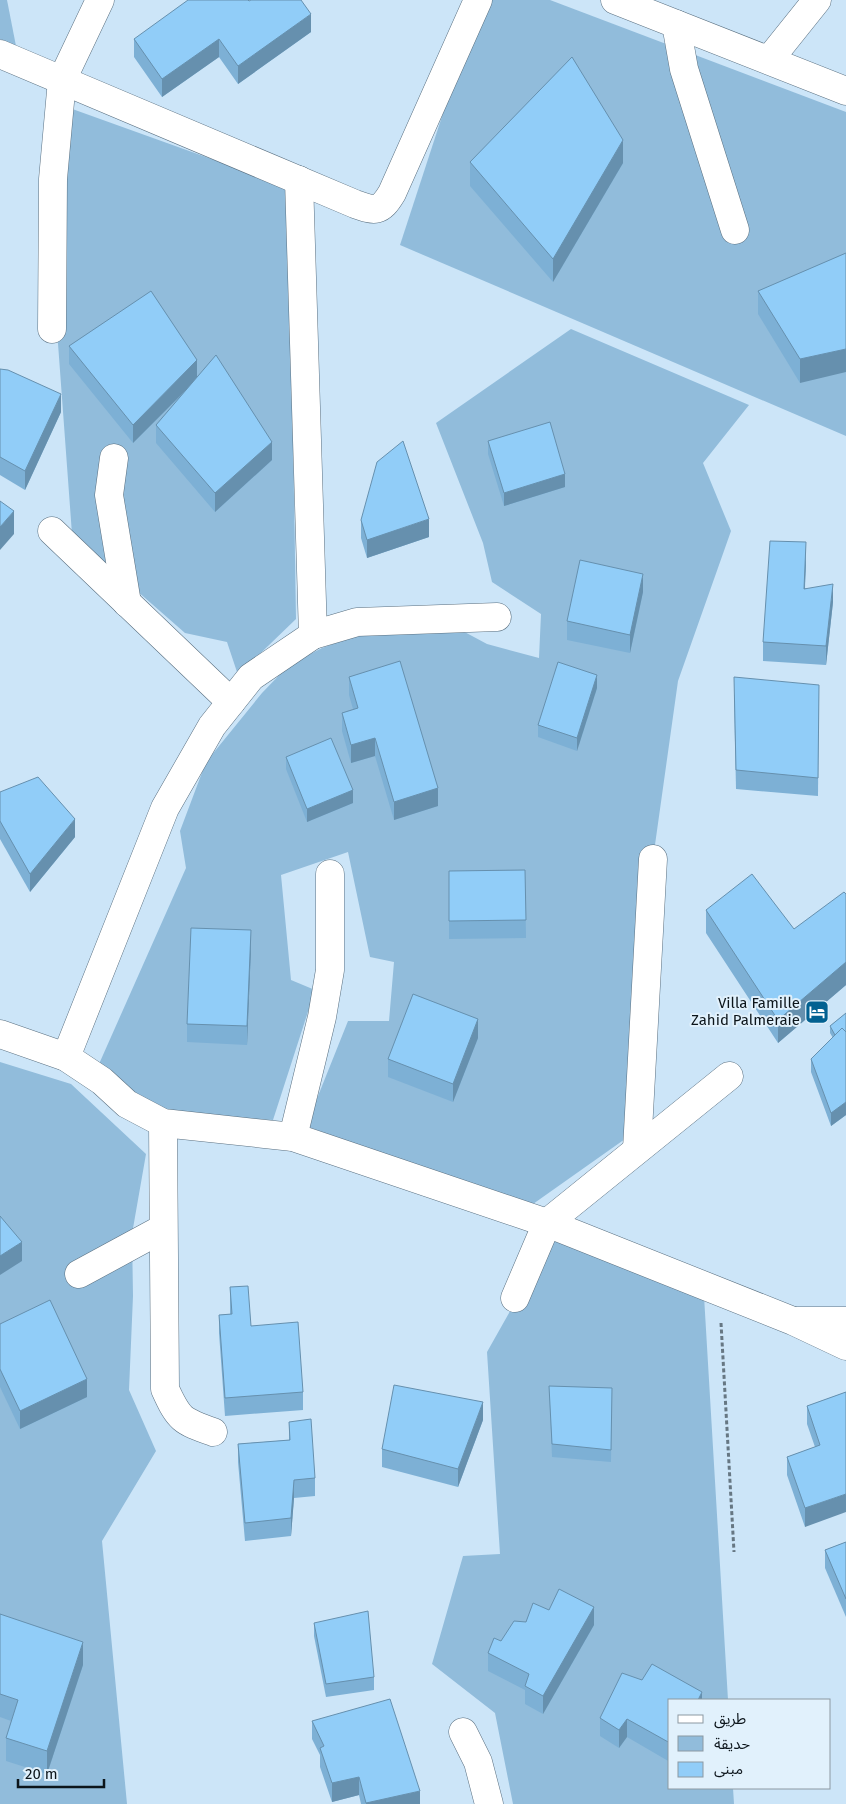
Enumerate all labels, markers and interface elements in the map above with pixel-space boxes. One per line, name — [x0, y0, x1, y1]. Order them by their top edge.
place label: Villa Famille Zahid Palmeraie — [691, 994, 800, 1029]
hotel icon: Villa Famille Zahid Palmeraie — [804, 999, 830, 1025]
legend — [668, 1699, 831, 1789]
text: طريق — [714, 1710, 746, 1729]
text: حديقة — [714, 1735, 750, 1753]
scale bar — [18, 1756, 104, 1788]
text: مبنى — [714, 1760, 743, 1778]
text: 20 m — [25, 1765, 58, 1783]

